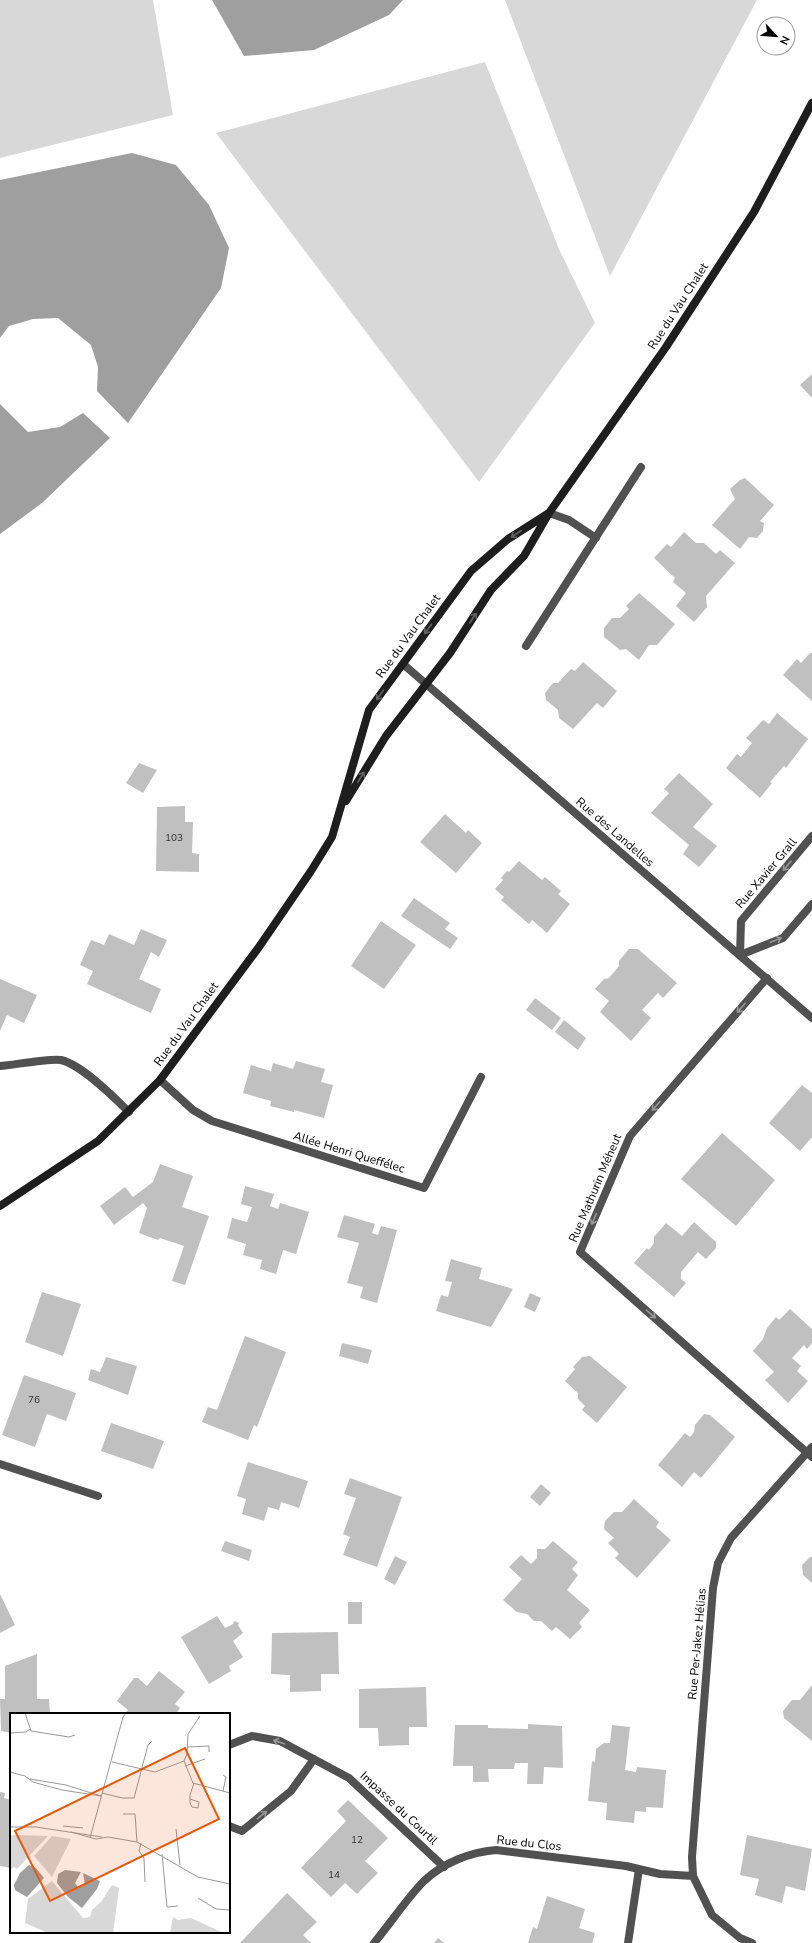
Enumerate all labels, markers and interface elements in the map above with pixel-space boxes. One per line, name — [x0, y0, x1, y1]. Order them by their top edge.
north arrow — [756, 16, 796, 56]
text: N — [776, 33, 793, 47]
street label: Rue du Vau Chalet — [644, 259, 712, 352]
one-way arrow — [511, 530, 522, 538]
street label: Rue du Vau Chalet — [372, 590, 444, 681]
one-way arrow — [469, 613, 477, 624]
one-way arrow — [424, 623, 433, 634]
one-way arrow — [375, 689, 384, 700]
one-way arrow — [357, 771, 365, 783]
street label: Rue des Landelles — [572, 794, 658, 871]
house number: 103 — [165, 831, 183, 845]
street label: Rue Xavier Grall — [732, 834, 801, 912]
one-way arrow — [783, 861, 792, 872]
one-way arrow — [769, 936, 781, 944]
street label: Rue du Vau Chalet — [150, 978, 222, 1069]
one-way arrow — [737, 1003, 746, 1013]
one-way arrow — [651, 1101, 660, 1111]
street label: Allée Henri Queffélec — [291, 1127, 407, 1177]
street label: Rue Mathurin Méheut — [565, 1131, 625, 1245]
one-way arrow — [590, 1212, 598, 1224]
one-way arrow — [646, 1310, 656, 1319]
house number: 76 — [28, 1393, 40, 1407]
street label: Rue Per-Jakez Hélias — [684, 1587, 710, 1700]
inset map — [10, 1713, 230, 1933]
one-way arrow — [273, 1738, 286, 1745]
street label: Impasse du Courtil — [357, 1768, 442, 1849]
one-way arrow — [256, 1810, 267, 1819]
street label: Rue du Clos — [496, 1832, 562, 1854]
house number: 12 — [351, 1833, 363, 1847]
house number: 14 — [328, 1868, 340, 1882]

